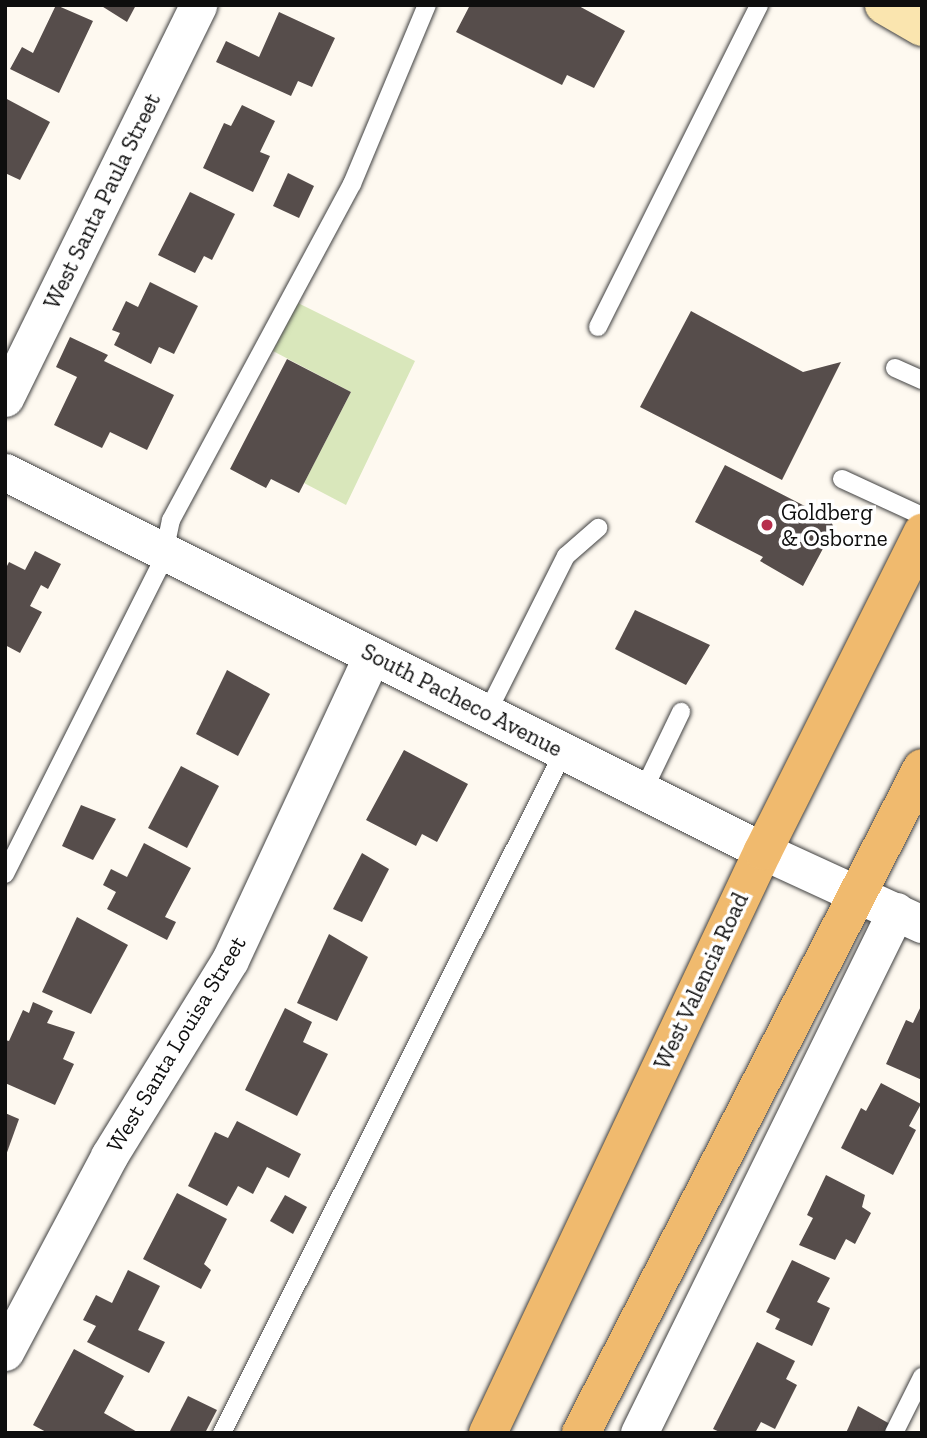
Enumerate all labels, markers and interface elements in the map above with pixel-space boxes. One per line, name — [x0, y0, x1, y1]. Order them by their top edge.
street label: West Santa Paula Street — [38, 89, 166, 313]
place label: Goldberg & Osborne — [781, 498, 888, 552]
marker: Goldberg & Osborne — [759, 517, 775, 533]
street label: South Pacheco Avenue — [357, 637, 567, 763]
street label: West Valencia Road — [648, 888, 754, 1074]
street label: West Santa Louisa Street — [101, 931, 251, 1157]

